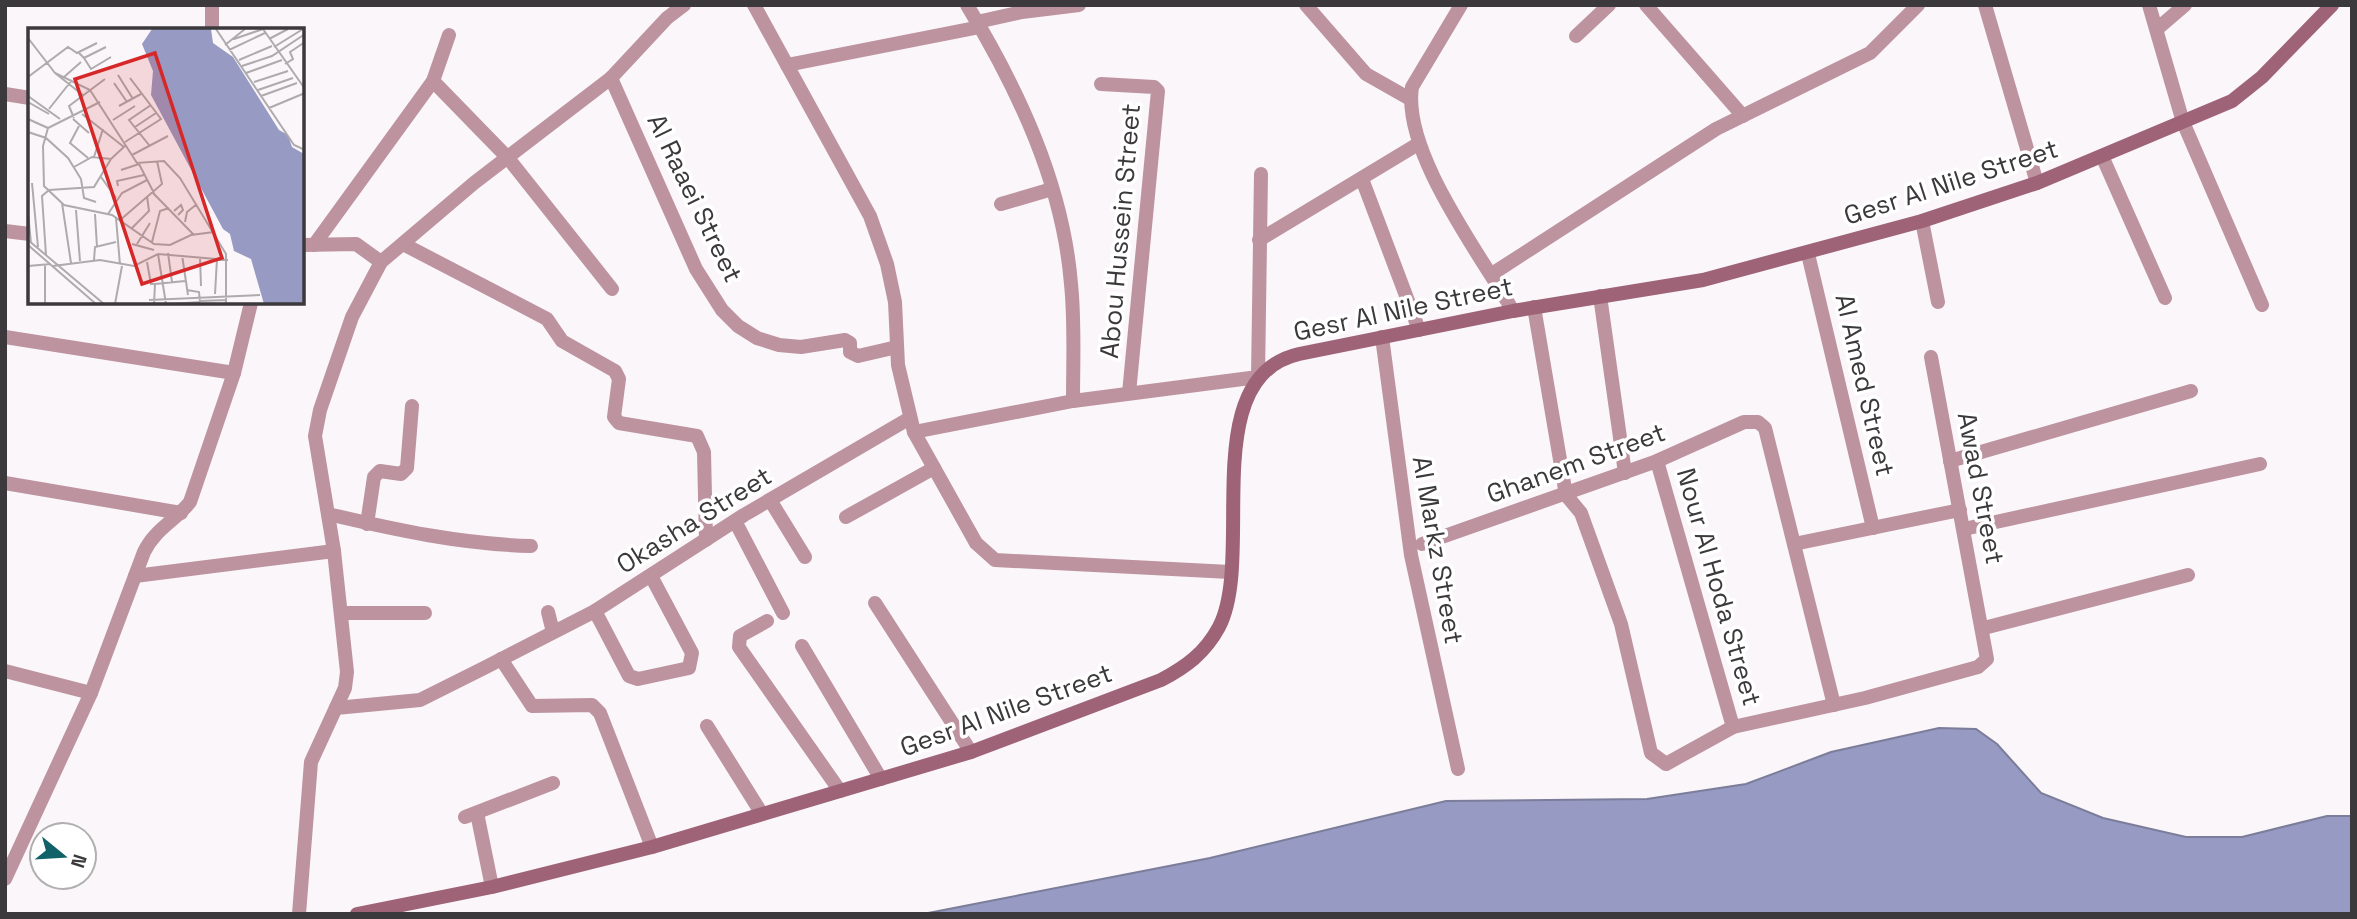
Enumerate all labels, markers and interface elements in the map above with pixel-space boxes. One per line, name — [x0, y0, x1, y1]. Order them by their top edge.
inset map — [28, 28, 304, 304]
street label: Abou Hussein Street — [1092, 102, 1148, 360]
street label: Al Raaei Street — [640, 108, 750, 288]
street label: Gesr Al Nile Street — [1840, 131, 2062, 233]
street label: Gesr Al Nile Street — [1290, 269, 1516, 349]
street label: Al Amed Street — [1828, 291, 1902, 479]
street label: Awad Street — [1950, 409, 2012, 567]
street label: Ghanem Street — [1482, 415, 1670, 511]
street label: Al Markz Street — [1405, 453, 1471, 647]
street label: Okasha Street — [610, 459, 778, 581]
street label: Nour Al Hoda Street — [1669, 464, 1769, 710]
street label: Gesr Al Nile Street — [895, 656, 1117, 764]
north arrow — [28, 821, 98, 891]
text: N — [65, 851, 93, 871]

